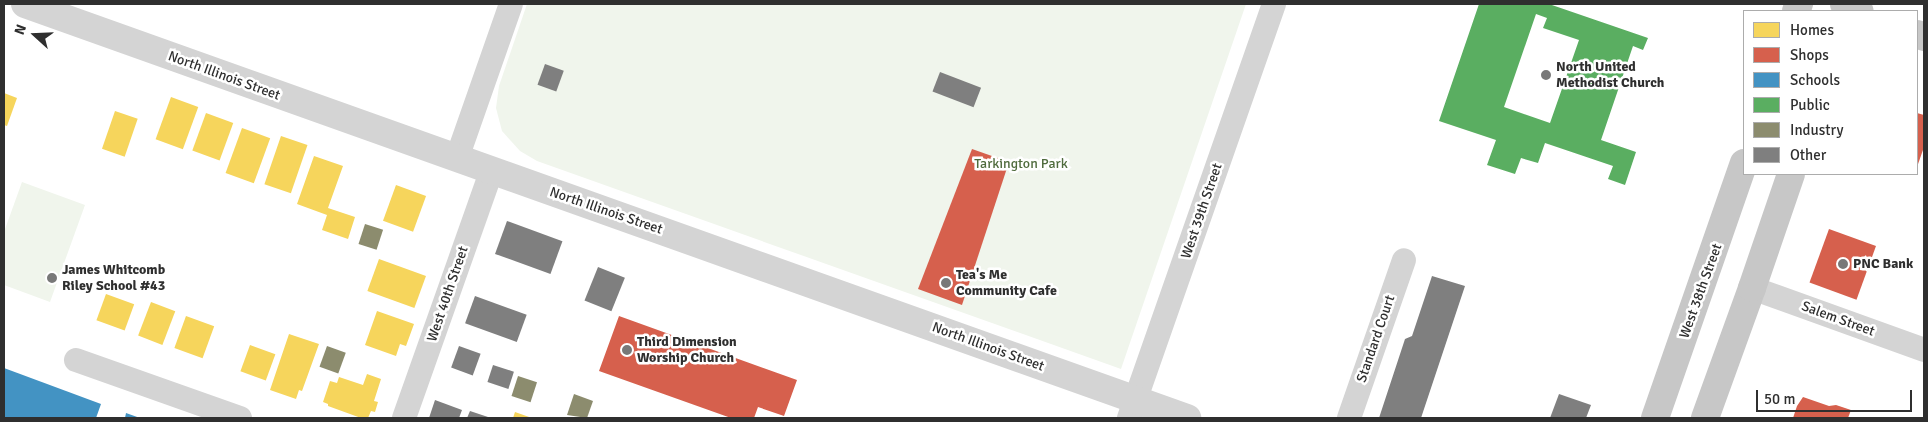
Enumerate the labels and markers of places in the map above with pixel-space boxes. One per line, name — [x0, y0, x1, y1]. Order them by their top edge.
place label: North United Methodist Church — [1556, 59, 1664, 92]
marker: North United Methodist Church — [1540, 69, 1552, 81]
place label: PNC Bank — [1853, 256, 1913, 272]
marker: PNC Bank — [1837, 258, 1849, 270]
place label: James Whitcomb Riley School #43 — [62, 262, 165, 294]
place label: Tea's Me Community Cafe — [956, 267, 1057, 300]
marker: James Whitcomb Riley School #43 — [46, 272, 58, 284]
marker: Tea's Me Community Cafe — [940, 277, 952, 289]
place label: Third Dimension Worship Church — [637, 334, 737, 367]
marker: Third Dimension Worship Church — [621, 344, 633, 356]

